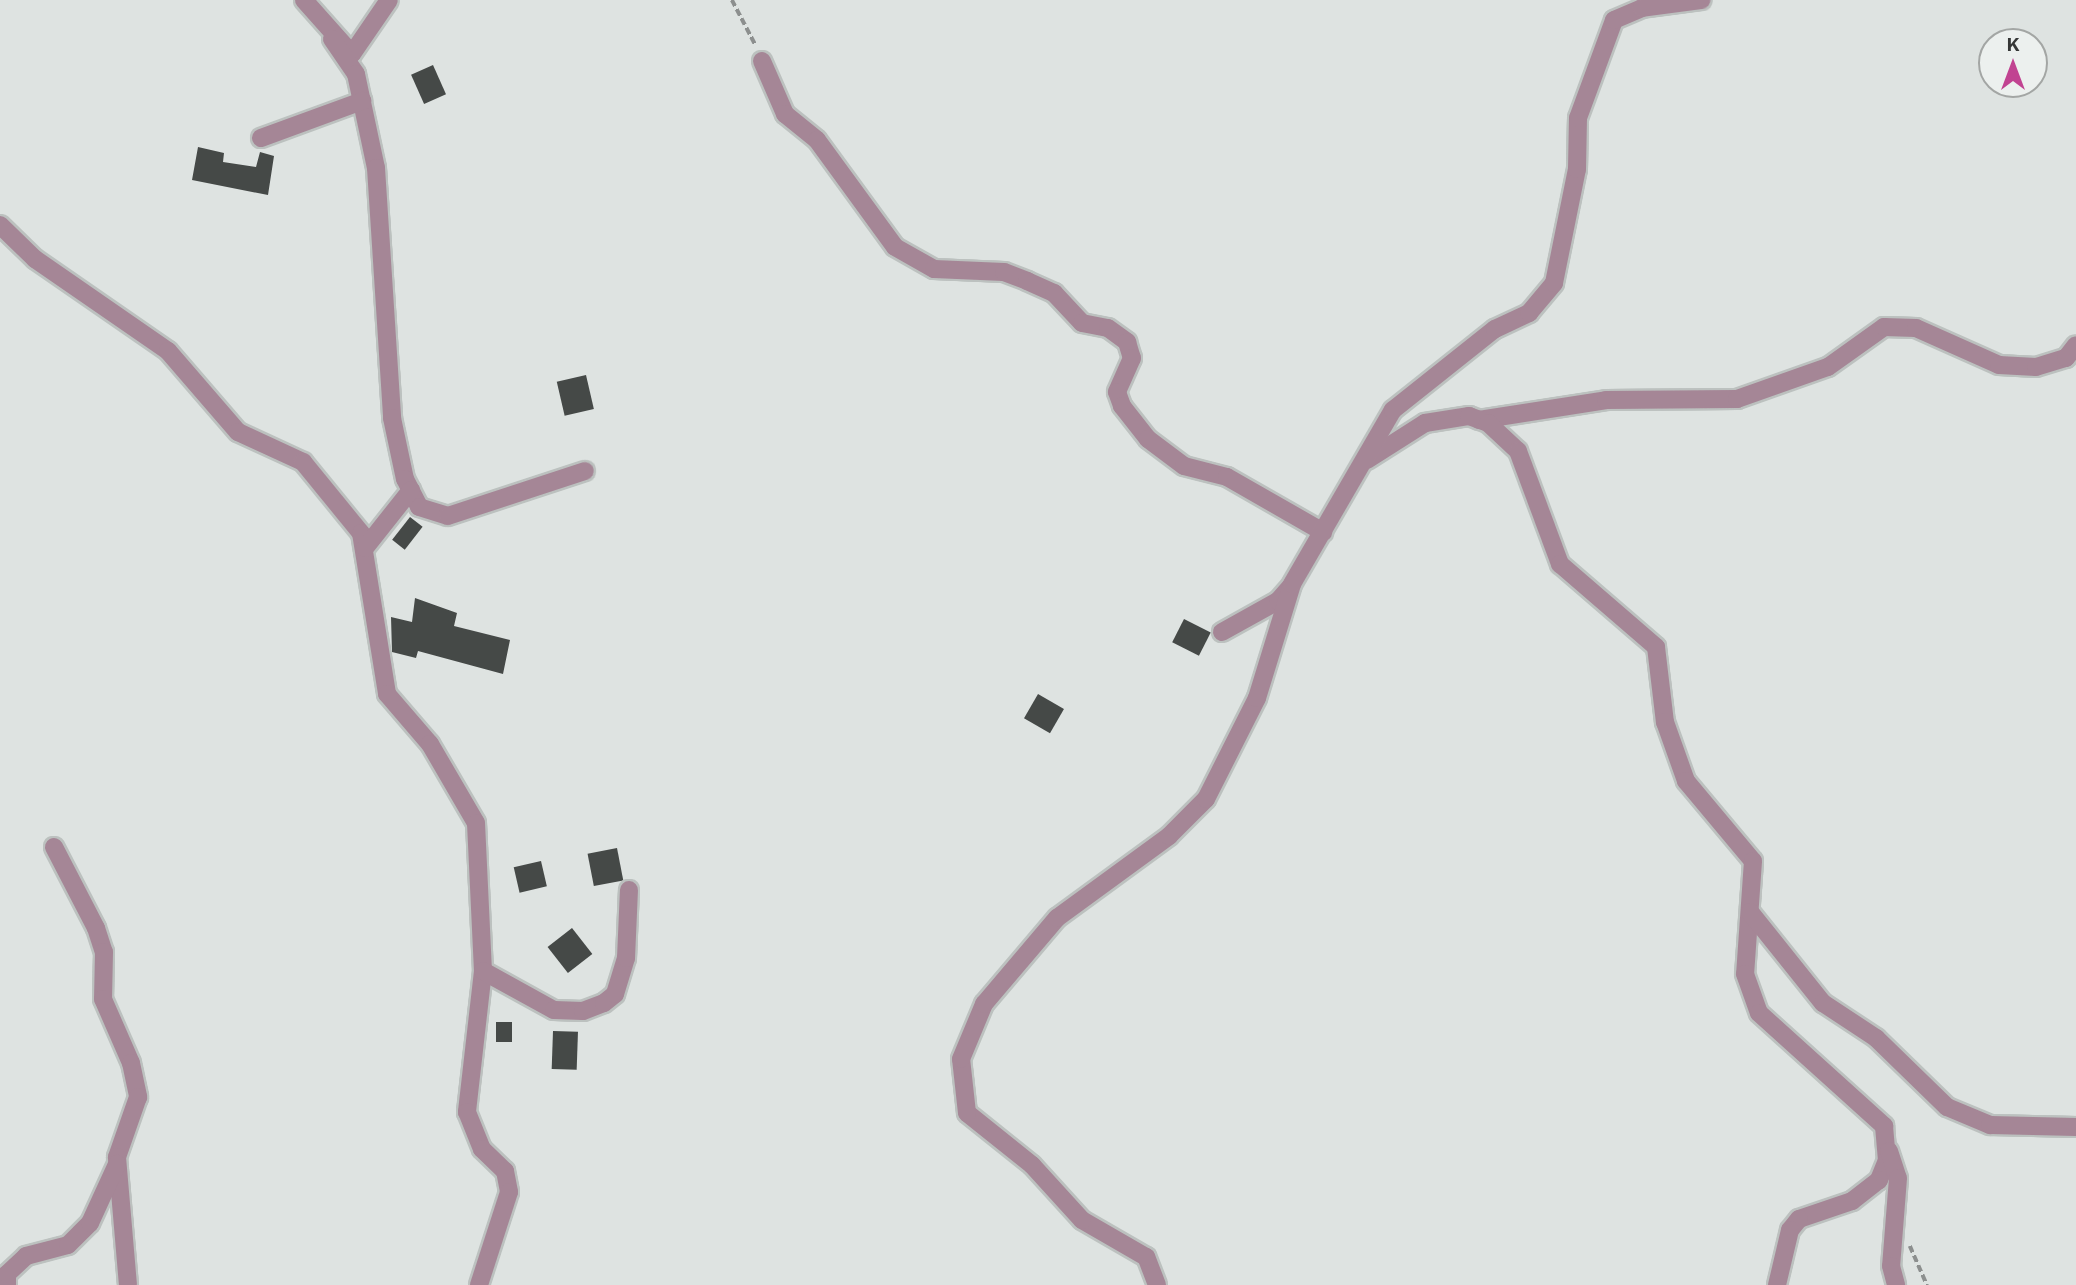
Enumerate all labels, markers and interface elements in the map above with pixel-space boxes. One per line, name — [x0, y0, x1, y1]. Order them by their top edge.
north arrow — [1978, 28, 2048, 98]
text: K — [2006, 32, 2020, 56]

